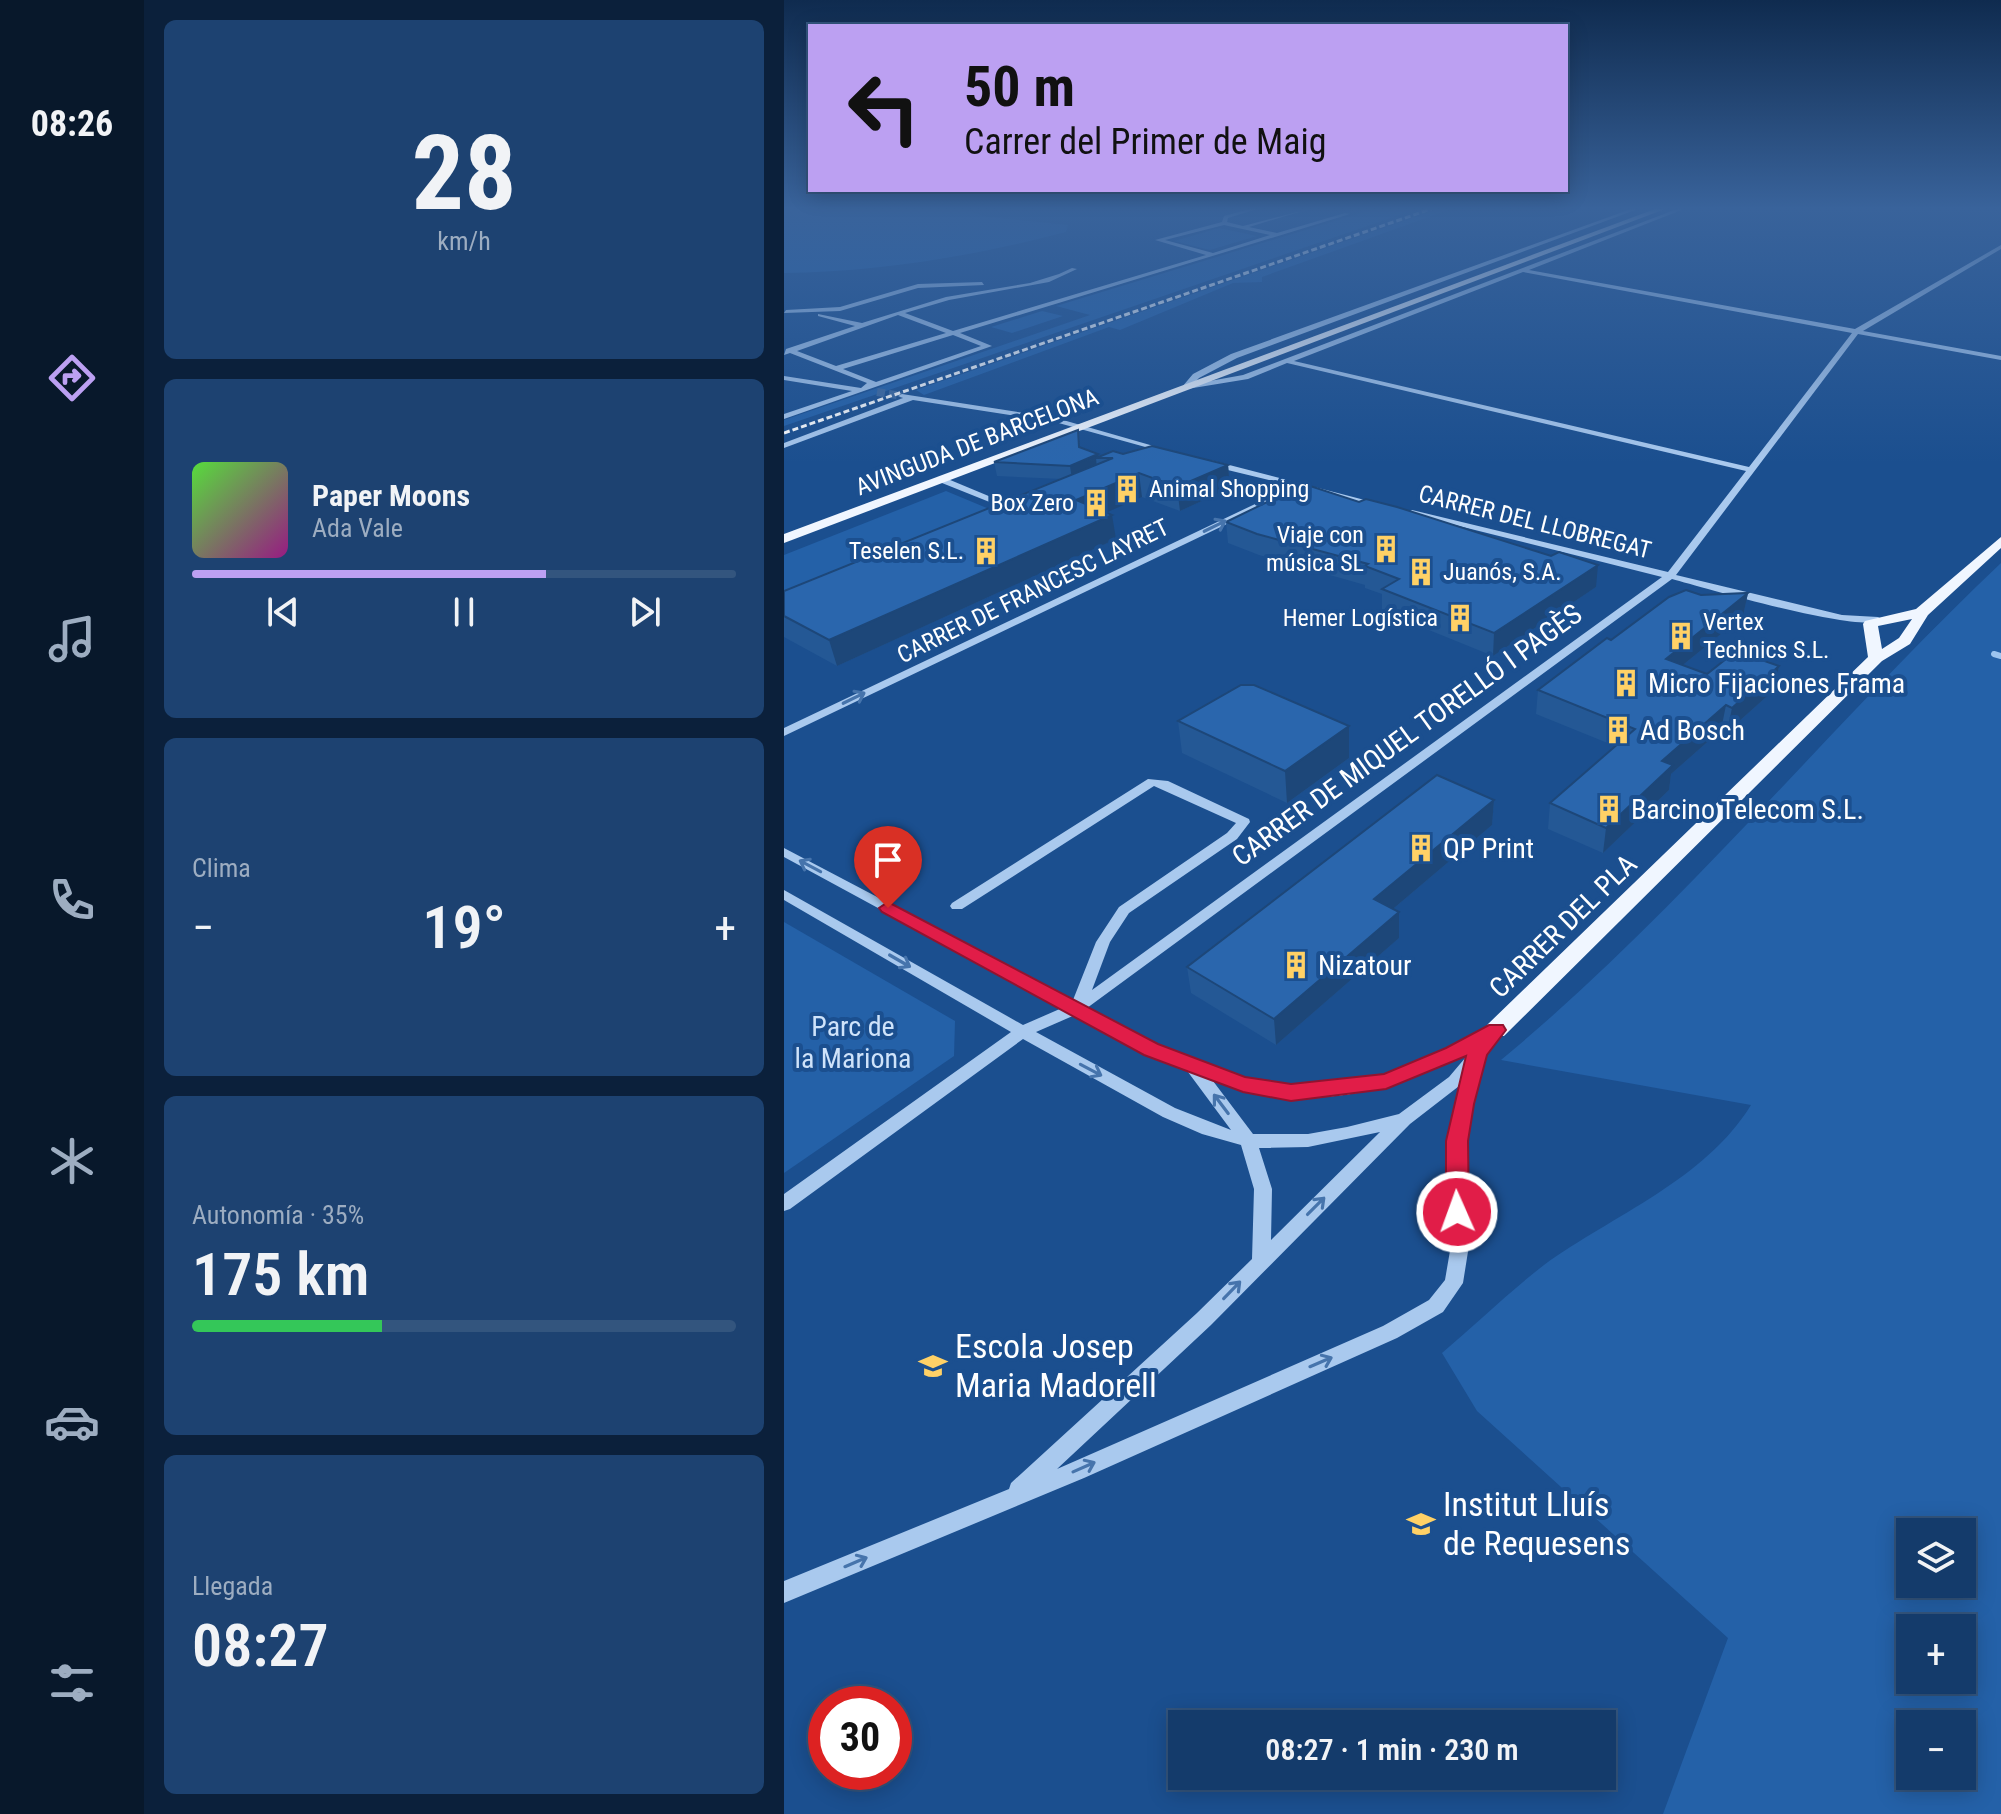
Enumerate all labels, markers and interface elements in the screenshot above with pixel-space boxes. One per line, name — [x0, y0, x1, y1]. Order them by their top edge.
text: 50 m — [964, 54, 1075, 120]
icon: left — [832, 56, 936, 160]
text: 08:26 — [31, 103, 113, 145]
text: 28 — [411, 113, 517, 234]
text: Carrer del Primer de Maig — [964, 121, 1326, 163]
text: km/h — [437, 226, 491, 256]
icon: directions — [44, 350, 100, 406]
street label: AVINGUDA DE BARCELONA — [852, 383, 1103, 501]
building icon: Animal Shopping — [1112, 474, 1142, 504]
place label: Animal Shopping — [1149, 475, 1309, 503]
text: Paper Moons — [312, 478, 470, 513]
street label: CARRER DEL LLOBREGAT — [1416, 480, 1654, 564]
building icon: Box Zero — [1081, 488, 1111, 518]
place label: Box Zero — [990, 489, 1074, 517]
text: Ada Vale — [312, 513, 403, 543]
street label: CARRER DE FRANCESC LAYRET — [893, 513, 1173, 669]
one-way arrow — [1203, 518, 1227, 533]
place label: Viaje con música SL — [1266, 521, 1364, 577]
building icon: Viaje con música SL — [1371, 534, 1401, 564]
building icon: Teselen S.L. — [971, 536, 1001, 566]
place label: Teselen S.L. — [849, 537, 964, 565]
building icon: Juanós, S.A. — [1406, 557, 1436, 587]
place label: Juanós, S.A. — [1443, 558, 1562, 586]
icon: previous — [261, 590, 305, 634]
icon: pause — [442, 590, 486, 634]
icon: next — [623, 590, 667, 634]
street label: CARRER DE MIQUEL TORELLÓ I PAGÈS — [1226, 597, 1588, 873]
building icon: Hemer Logística — [1445, 603, 1475, 633]
place label: Hemer Logística — [1283, 604, 1438, 632]
place label: Vertex Technics S.L. — [1703, 608, 1829, 664]
icon: music — [44, 611, 100, 667]
building icon: Vertex Technics S.L. — [1666, 621, 1696, 651]
place label: Micro Fijaciones Frama — [1648, 667, 1905, 700]
building icon: Micro Fijaciones Frama — [1611, 668, 1641, 698]
one-way arrow — [842, 690, 866, 705]
place label: Ad Bosch — [1640, 714, 1745, 747]
building icon: Ad Bosch — [1603, 715, 1633, 745]
place label: Barcino Telecom S.L. — [1631, 793, 1864, 826]
building icon: Barcino Telecom S.L. — [1594, 794, 1624, 824]
pin — [854, 826, 922, 908]
place label: QP Print — [1443, 832, 1534, 865]
building icon: QP Print — [1406, 833, 1436, 863]
icon: arrive — [866, 838, 910, 882]
street label: CARRER DEL PLA — [1483, 847, 1643, 1005]
text: Clima — [192, 853, 251, 883]
one-way arrow — [799, 858, 823, 874]
icon: phone — [44, 872, 100, 928]
text: 19° — [422, 892, 506, 963]
text: − — [192, 902, 214, 954]
text: + — [714, 902, 736, 954]
place label: Nizatour — [1318, 949, 1412, 982]
building icon: Nizatour — [1281, 950, 1311, 980]
one-way arrow — [888, 953, 911, 969]
park label: Parc de la Mariona — [795, 1010, 911, 1075]
one-way arrow — [1079, 1062, 1102, 1078]
one-way arrow — [1213, 1094, 1230, 1115]
icon: climate — [44, 1133, 100, 1189]
position arrow — [1415, 1170, 1499, 1254]
one-way arrow — [1306, 1197, 1325, 1216]
text: Autonomía · 35% — [192, 1200, 364, 1230]
text: 175 km — [192, 1239, 369, 1310]
one-way arrow — [1223, 1280, 1242, 1300]
place label: Escola Josep Maria Madorell — [955, 1326, 1157, 1405]
school or university icon: Escola Josep Maria Madorell — [918, 1351, 948, 1381]
one-way arrow — [1308, 1353, 1333, 1368]
icon: car — [44, 1394, 100, 1450]
one-way arrow — [1071, 1459, 1096, 1474]
place label: Institut Lluís de Requesens — [1443, 1484, 1630, 1563]
school or university icon: Institut Lluís de Requesens — [1406, 1509, 1436, 1539]
map controls — [1896, 1518, 1976, 1790]
button: layers — [1896, 1518, 1976, 1598]
one-way arrow — [843, 1553, 868, 1568]
text: Llegada — [192, 1571, 273, 1601]
text: 08:27 — [192, 1610, 329, 1681]
button: + — [1896, 1614, 1976, 1694]
icon: filters — [44, 1655, 100, 1711]
speed limit sign: 30 — [808, 1686, 912, 1790]
button: − — [1896, 1710, 1976, 1790]
text: 08:27 · 1 min · 230 m — [1265, 1732, 1519, 1767]

